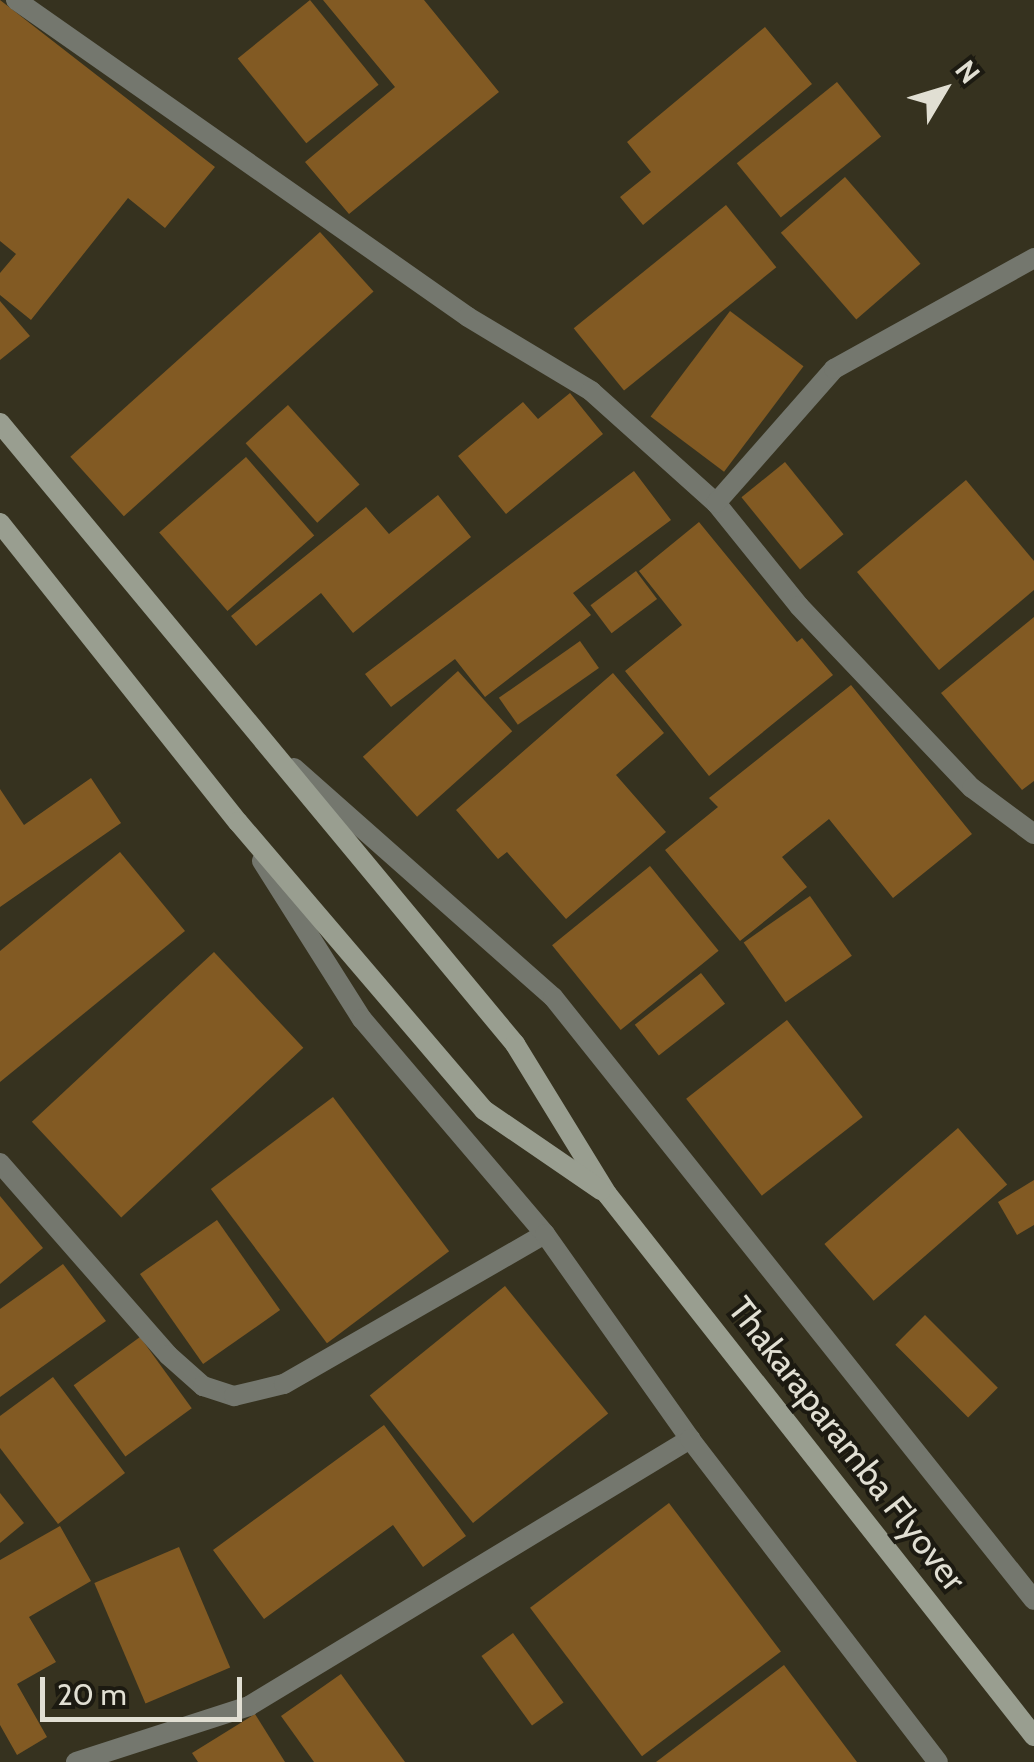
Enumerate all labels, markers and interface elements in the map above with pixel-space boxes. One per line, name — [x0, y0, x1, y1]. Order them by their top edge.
north arrow — [894, 40, 994, 140]
text: N — [948, 53, 987, 90]
street label: Thakaraparamba Flyover — [719, 1289, 975, 1599]
scale bar — [45, 1657, 248, 1719]
text: 20 m — [57, 1676, 127, 1713]

